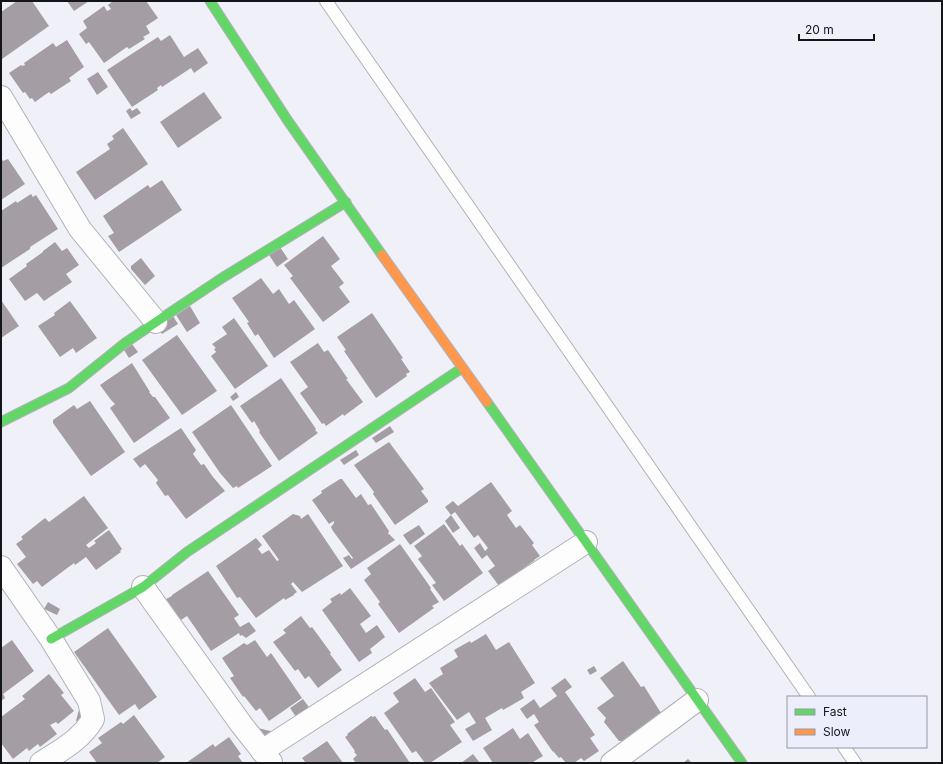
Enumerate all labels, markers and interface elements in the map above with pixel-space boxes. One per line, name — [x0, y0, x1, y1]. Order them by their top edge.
scale bar — [799, 16, 874, 42]
text: 20 m — [805, 22, 834, 37]
legend — [787, 696, 927, 748]
text: Fast — [823, 704, 847, 719]
text: Slow — [823, 724, 851, 739]

